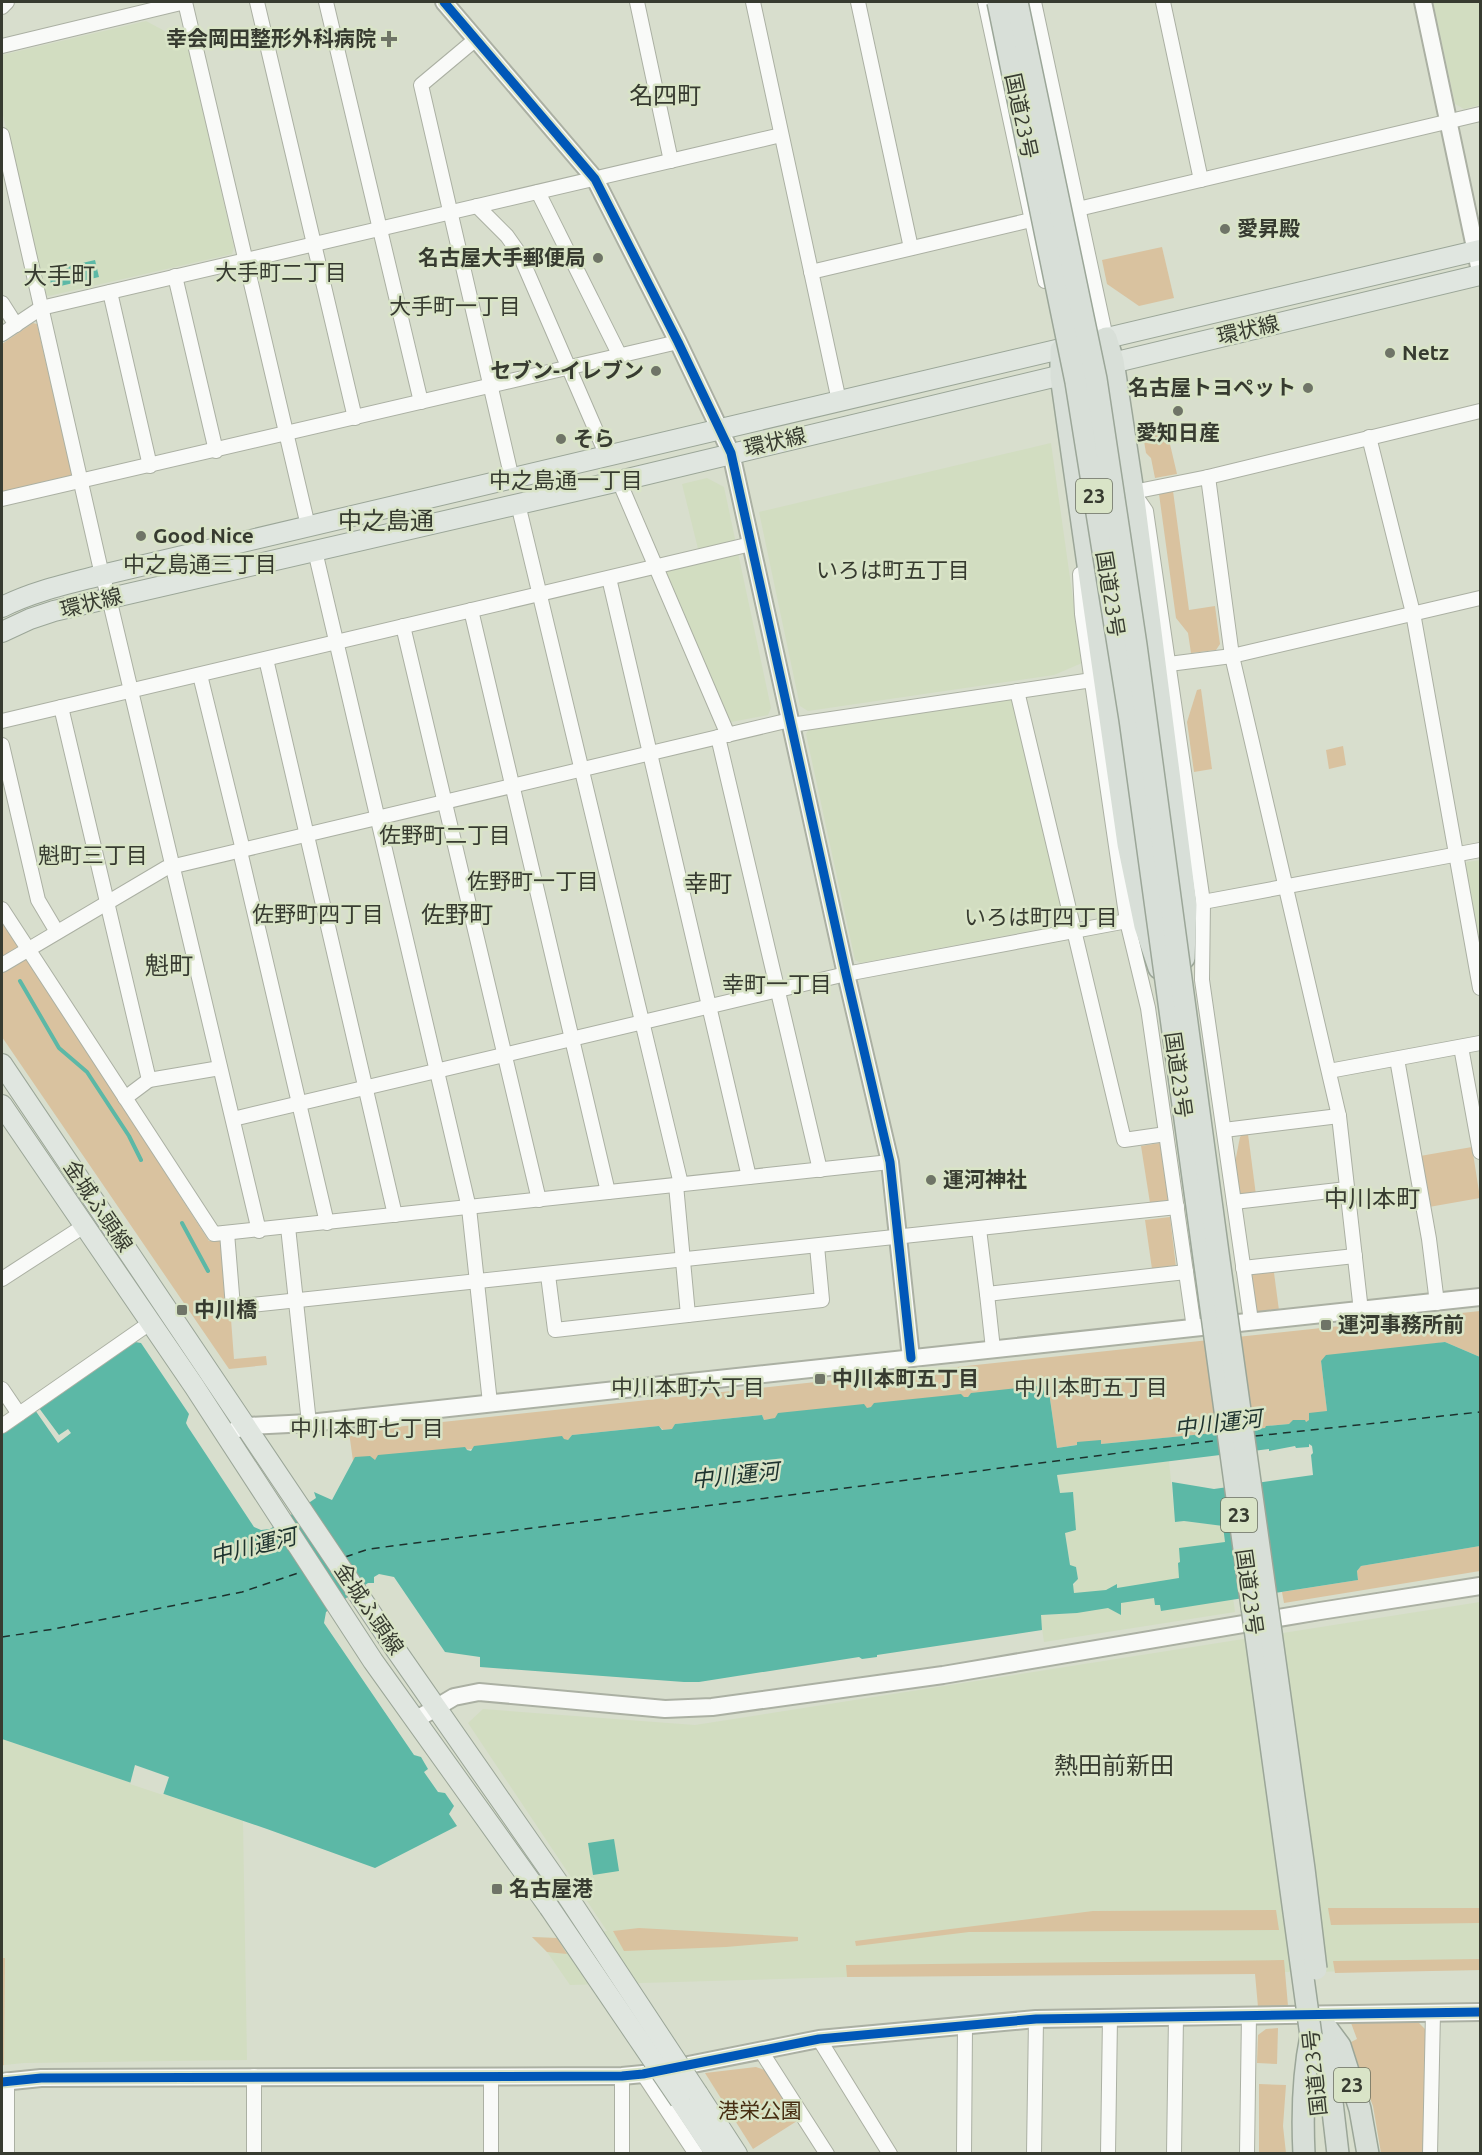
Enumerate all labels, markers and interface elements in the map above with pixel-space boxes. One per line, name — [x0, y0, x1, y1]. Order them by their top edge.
place label: 幸会岡田整形外科病院 — [166, 26, 376, 50]
marker: 幸会岡田整形外科病院 — [380, 30, 398, 48]
street label: 国道23号 — [1001, 71, 1043, 161]
district label: 名四町 — [629, 82, 701, 109]
place label: 愛昇殿 — [1237, 216, 1300, 240]
marker: 愛昇殿 — [1218, 222, 1232, 236]
place label: 名古屋大手郵便局 — [418, 245, 586, 269]
marker: 名古屋大手郵便局 — [591, 251, 605, 265]
district label: 大手町二丁目 — [215, 259, 347, 284]
district label: 大手町 — [23, 262, 95, 289]
district label: 大手町一丁目 — [389, 293, 521, 318]
street label: 環状線 — [1214, 310, 1281, 348]
place label: Netz — [1402, 340, 1449, 364]
marker: Netz — [1383, 346, 1397, 360]
place label: セブン-イレブン — [490, 358, 644, 382]
marker: セブン-イレブン — [649, 364, 663, 378]
place label: 名古屋トヨペット — [1128, 375, 1296, 399]
marker: 名古屋トヨペット — [1301, 381, 1315, 395]
marker: 愛知日産 — [1171, 404, 1185, 418]
place label: 愛知日産 — [1136, 420, 1220, 444]
street label: 環状線 — [741, 422, 808, 460]
place label: そら — [573, 426, 615, 450]
marker: そら — [554, 432, 568, 446]
district label: 中之島通一丁目 — [489, 467, 643, 492]
road number: 23 — [1076, 479, 1112, 513]
district label: 中之島通 — [338, 507, 434, 534]
place label: Good Nice — [153, 523, 254, 547]
marker: Good Nice — [134, 529, 148, 543]
street label: 国道23号 — [1092, 549, 1130, 639]
district label: 中之島通三丁目 — [123, 551, 277, 576]
district label: いろは町五丁目 — [816, 557, 970, 582]
street label: 環状線 — [57, 583, 124, 621]
district label: 佐野町二丁目 — [379, 822, 511, 847]
district label: 魁町三丁目 — [38, 842, 148, 867]
district label: 佐野町一丁目 — [467, 868, 599, 893]
district label: 幸町 — [684, 870, 732, 897]
district label: 佐野町四丁目 — [252, 901, 384, 926]
district label: 佐野町 — [421, 901, 493, 928]
district label: いろは町四丁目 — [964, 904, 1118, 929]
district label: 魁町 — [145, 952, 193, 979]
district label: 幸町一丁目 — [722, 971, 832, 996]
street label: 国道23号 — [1161, 1030, 1197, 1119]
street label: 金城ふ頭線 — [60, 1155, 138, 1256]
place label: 運河神社 — [943, 1167, 1027, 1191]
marker: 運河神社 — [924, 1173, 938, 1187]
district label: 中川本町 — [1324, 1185, 1420, 1212]
place label: 中川橋 — [194, 1297, 257, 1321]
marker: 中川橋 — [175, 1303, 189, 1317]
place label: 運河事務所前 — [1338, 1312, 1464, 1336]
marker: 運河事務所前 — [1319, 1318, 1333, 1332]
place label: 中川本町五丁目 — [832, 1366, 979, 1390]
marker: 中川本町五丁目 — [813, 1372, 827, 1386]
district label: 中川本町六丁目 — [611, 1374, 765, 1399]
district label: 中川本町五丁目 — [1014, 1374, 1168, 1399]
water label: 中川運河 — [1173, 1404, 1267, 1440]
district label: 中川本町七丁目 — [290, 1415, 444, 1440]
water label: 中川運河 — [690, 1457, 784, 1492]
road number: 23 — [1221, 1498, 1257, 1532]
water label: 中川運河 — [207, 1522, 302, 1568]
street label: 国道23号 — [1232, 1547, 1268, 1636]
street label: 金城ふ頭線 — [331, 1558, 409, 1659]
district label: 熱田前新田 — [1054, 1752, 1174, 1779]
place label: 名古屋港 — [509, 1876, 593, 1900]
marker: 名古屋港 — [490, 1882, 504, 1896]
street label: 国道23号 — [1298, 2029, 1330, 2117]
road number: 23 — [1334, 2068, 1370, 2102]
park label: 港栄公園 — [718, 2098, 802, 2122]

